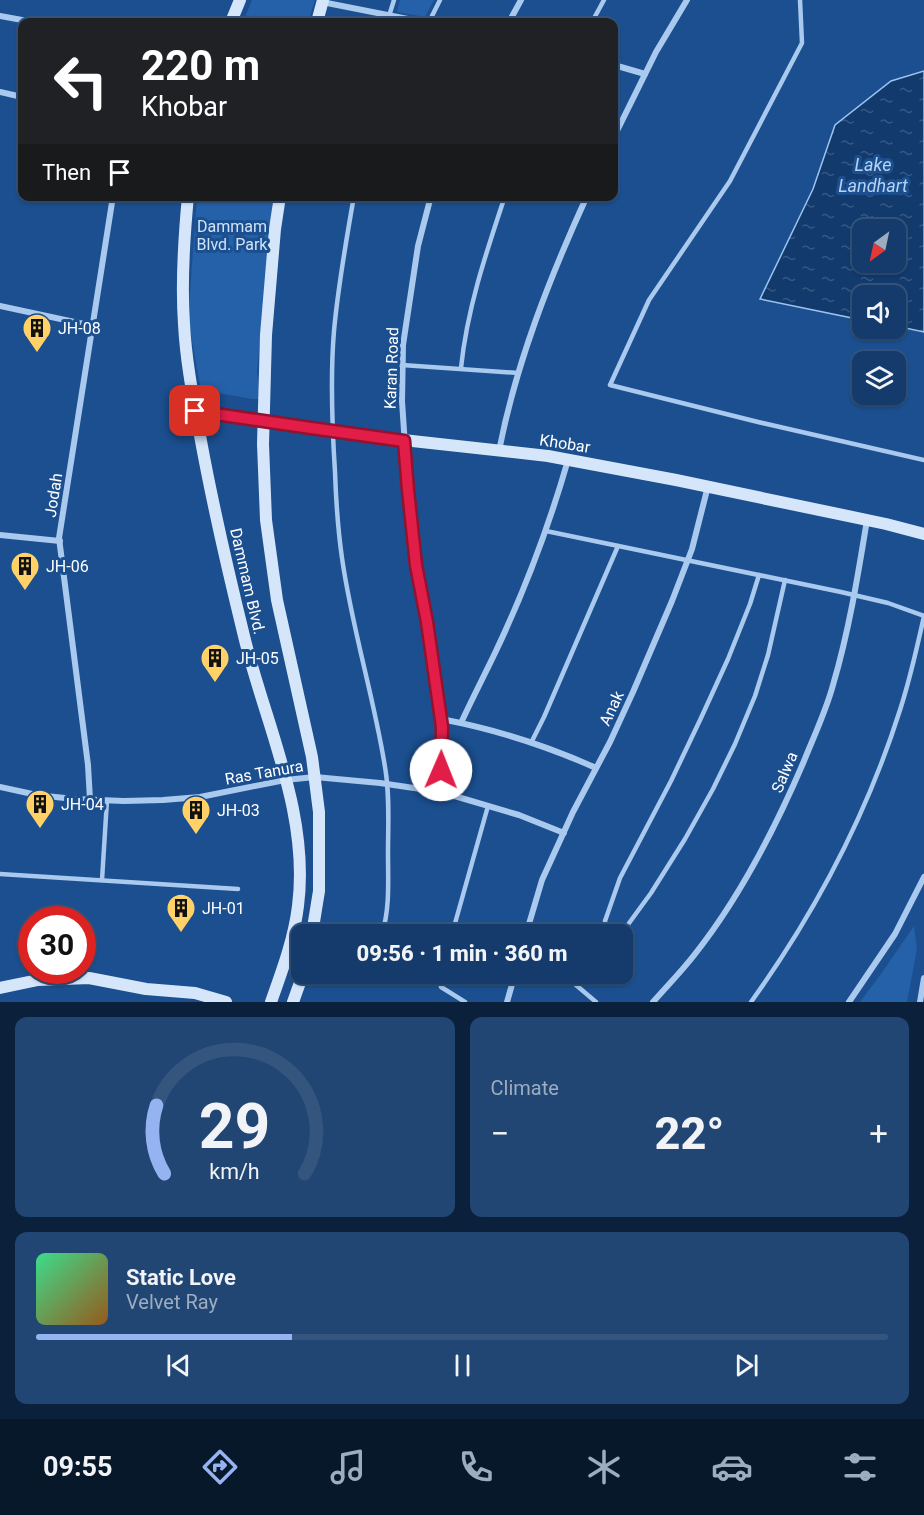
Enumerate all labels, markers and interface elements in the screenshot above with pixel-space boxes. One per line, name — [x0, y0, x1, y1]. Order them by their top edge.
text: 220 m — [141, 41, 260, 90]
icon: left — [42, 42, 120, 120]
text: Khobar — [141, 91, 227, 123]
water label: Lake Landhart — [838, 154, 908, 196]
icon: arrive — [103, 156, 136, 189]
text: Then — [42, 160, 91, 185]
park label: Dammam Blvd. Park — [197, 217, 268, 254]
north arrow — [852, 219, 906, 273]
map controls — [852, 219, 906, 405]
button: sound — [852, 285, 906, 339]
building icon: JH-08 — [21, 312, 53, 354]
place label: JH-08 — [58, 319, 101, 338]
street label: Karan Road — [381, 327, 402, 409]
button: layers — [852, 351, 906, 405]
pin — [169, 385, 220, 436]
icon: arrive — [178, 394, 211, 427]
street label: Khobar — [538, 430, 592, 457]
street label: Jodah — [41, 472, 66, 519]
street label: Dammam Blvd. — [226, 526, 269, 636]
building icon: JH-06 — [9, 550, 41, 592]
place label: JH-06 — [46, 557, 89, 576]
building icon: JH-05 — [199, 642, 231, 684]
place label: JH-05 — [236, 649, 279, 668]
street label: Anak — [595, 687, 628, 729]
position arrow — [409, 738, 473, 802]
street label: Salwa — [767, 749, 802, 796]
street label: Ras Tanura — [223, 756, 305, 789]
building icon: JH-04 — [24, 788, 56, 830]
building icon: JH-03 — [180, 794, 212, 836]
place label: JH-04 — [61, 795, 104, 814]
place label: JH-03 — [217, 801, 260, 820]
building icon: JH-01 — [165, 892, 197, 934]
place label: JH-01 — [202, 899, 245, 918]
speed limit sign: 30 — [18, 906, 96, 984]
text: 09:56 · 1 min · 360 m — [357, 941, 567, 966]
text: Climate — [491, 1076, 559, 1100]
text: 29 — [199, 1090, 271, 1163]
text: 22° — [655, 1107, 724, 1160]
text: − — [491, 1114, 509, 1153]
text: + — [869, 1114, 888, 1153]
text: km/h — [210, 1159, 260, 1184]
text: Static Love — [126, 1265, 236, 1290]
text: Velvet Ray — [126, 1290, 218, 1314]
icon: previous — [162, 1349, 195, 1382]
icon: pause — [446, 1349, 479, 1382]
icon: next — [730, 1349, 763, 1382]
icon: directions — [199, 1446, 241, 1488]
icon: music — [327, 1446, 369, 1488]
icon: phone — [455, 1446, 497, 1488]
icon: climate — [583, 1446, 625, 1488]
icon: car — [711, 1446, 753, 1488]
icon: filters — [839, 1446, 881, 1488]
text: 09:55 — [43, 1451, 113, 1483]

